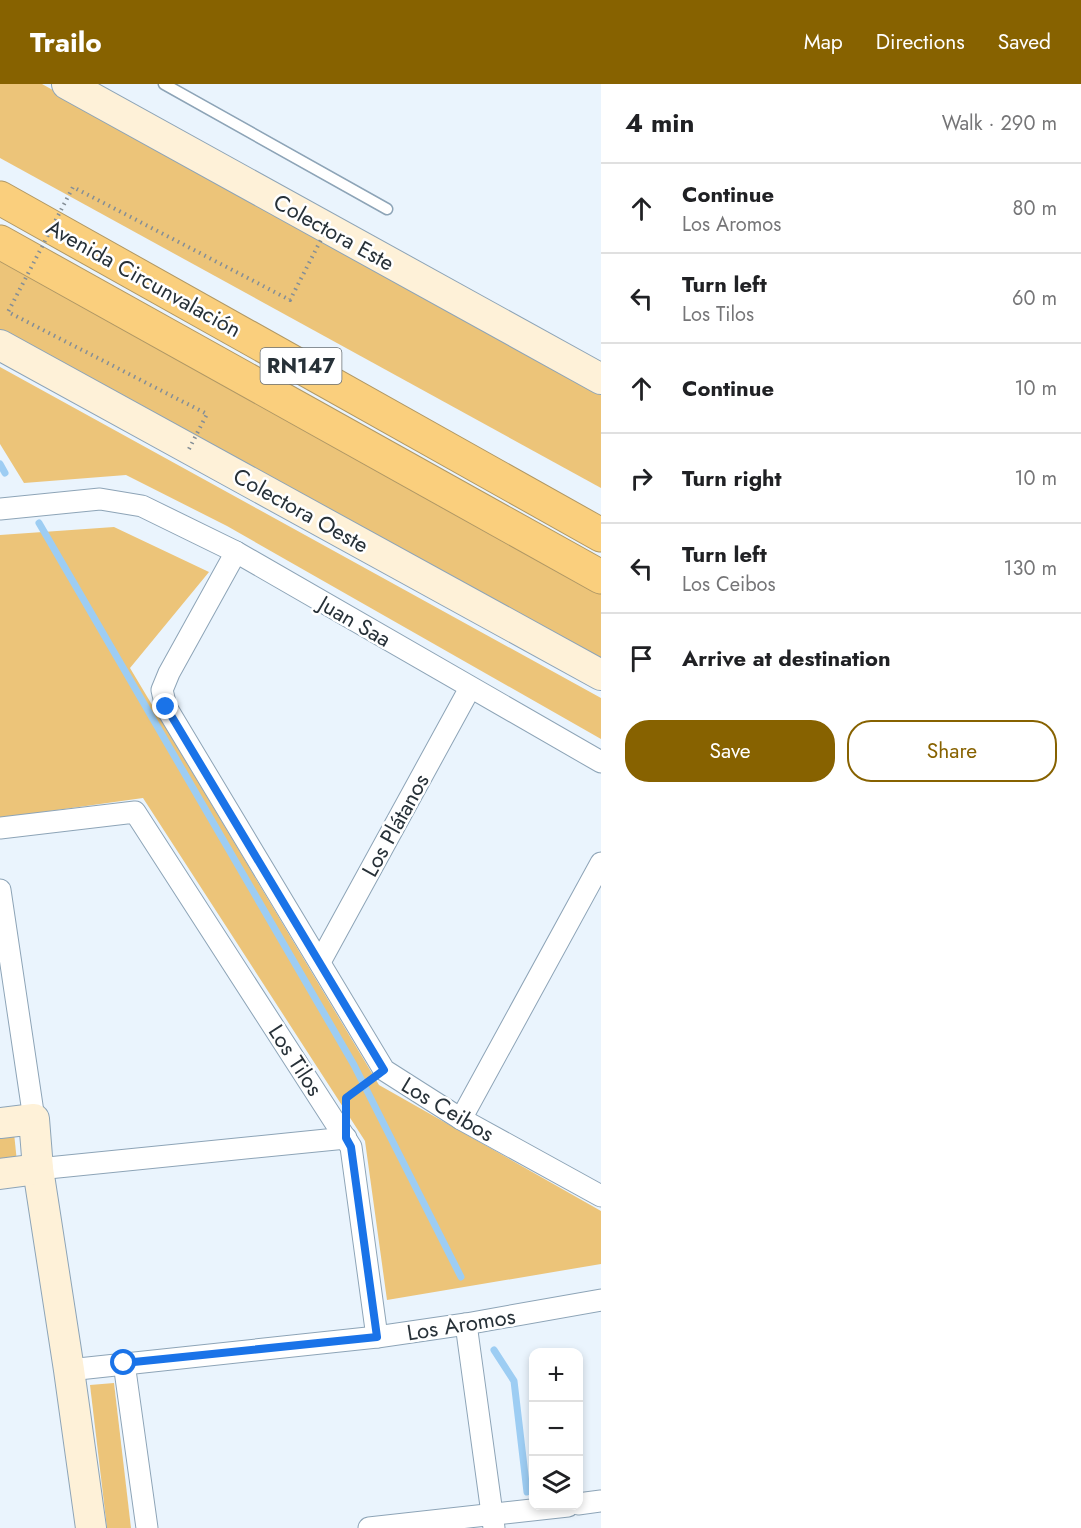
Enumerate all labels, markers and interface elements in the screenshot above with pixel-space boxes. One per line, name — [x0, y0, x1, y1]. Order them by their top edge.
text: Trailo — [30, 22, 102, 63]
text: Map — [804, 27, 843, 57]
text: Directions — [876, 27, 965, 57]
text: Saved — [998, 27, 1051, 57]
text: 4 min — [625, 104, 694, 142]
text: Walk · 290 m — [942, 109, 1057, 138]
text: Continue — [682, 178, 774, 210]
street label: Colectora Este — [268, 186, 400, 278]
icon: ahead — [625, 192, 658, 225]
text: 80 m — [1012, 194, 1057, 223]
text: Los Aromos — [682, 210, 781, 239]
street label: Avenida Circunvalación — [41, 211, 247, 345]
text: Turn left — [682, 268, 767, 300]
icon: left — [625, 282, 658, 315]
text: 60 m — [1012, 284, 1057, 313]
text: Los Tilos — [682, 300, 754, 329]
road number: RN147 — [260, 348, 342, 384]
icon: ahead — [625, 372, 658, 405]
text: Continue — [682, 372, 774, 404]
text: 10 m — [1014, 374, 1057, 403]
street label: Colectora Oeste — [228, 460, 374, 560]
icon: right — [625, 462, 658, 495]
text: Turn right — [682, 462, 782, 494]
text: 10 m — [1014, 464, 1057, 493]
text: Turn left — [682, 538, 767, 570]
icon: left — [625, 552, 658, 585]
text: 130 m — [1003, 554, 1057, 583]
text: Los Ceibos — [682, 570, 776, 599]
street label: Juan Saa — [310, 586, 397, 655]
icon: arrive — [625, 642, 658, 675]
text: Arrive at destination — [682, 642, 891, 674]
route end — [152, 693, 178, 719]
button: Save — [625, 720, 835, 782]
button: Share — [847, 720, 1057, 782]
street label: Los Plátanos — [354, 768, 437, 882]
street label: Los Tilos — [261, 1018, 331, 1102]
street label: Los Ceibos — [396, 1069, 500, 1149]
street label: Los Aromos — [405, 1300, 518, 1348]
map controls — [529, 1348, 583, 1510]
button: + — [529, 1348, 583, 1402]
route start — [110, 1349, 136, 1375]
button: − — [529, 1402, 583, 1456]
button: layers — [529, 1456, 583, 1510]

